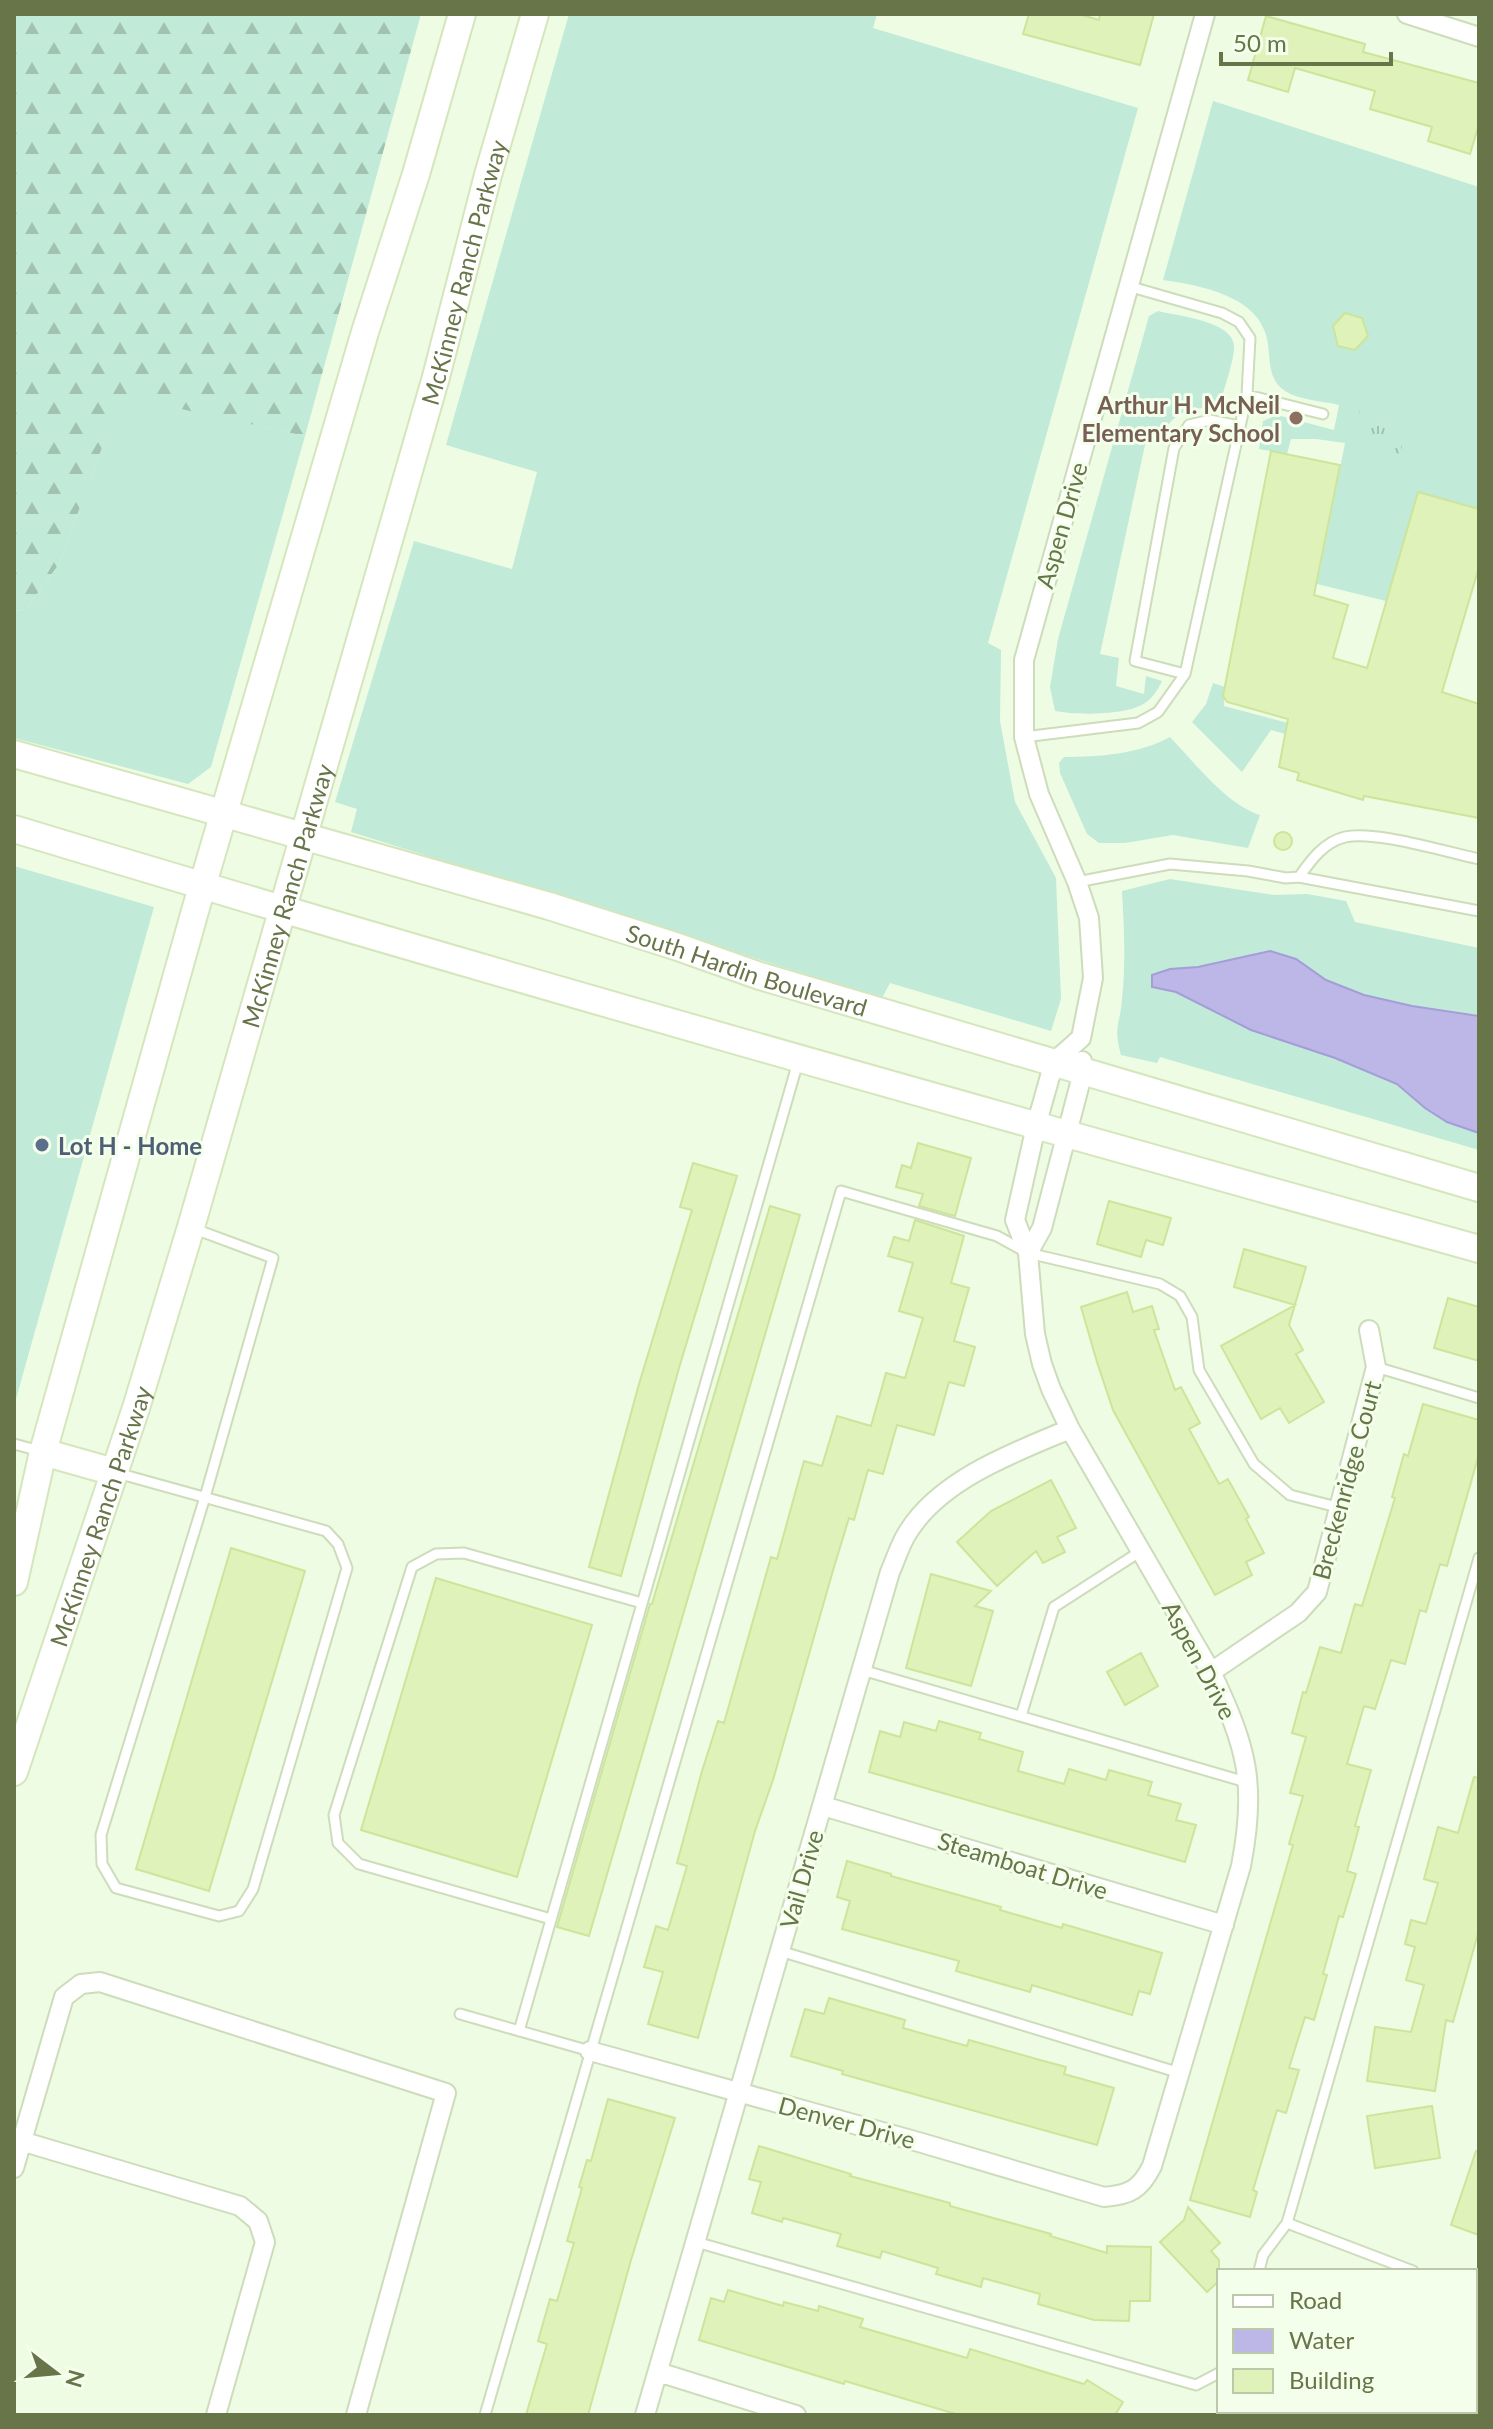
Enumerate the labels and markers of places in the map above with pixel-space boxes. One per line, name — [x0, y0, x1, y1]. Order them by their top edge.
place label: Arthur H. McNeil Elementary School — [1081, 390, 1280, 447]
marker: Arthur H. McNeil Elementary School — [1287, 409, 1305, 427]
place label: Lot H - Home — [58, 1131, 202, 1160]
marker: Lot H - Home — [33, 1136, 51, 1154]

